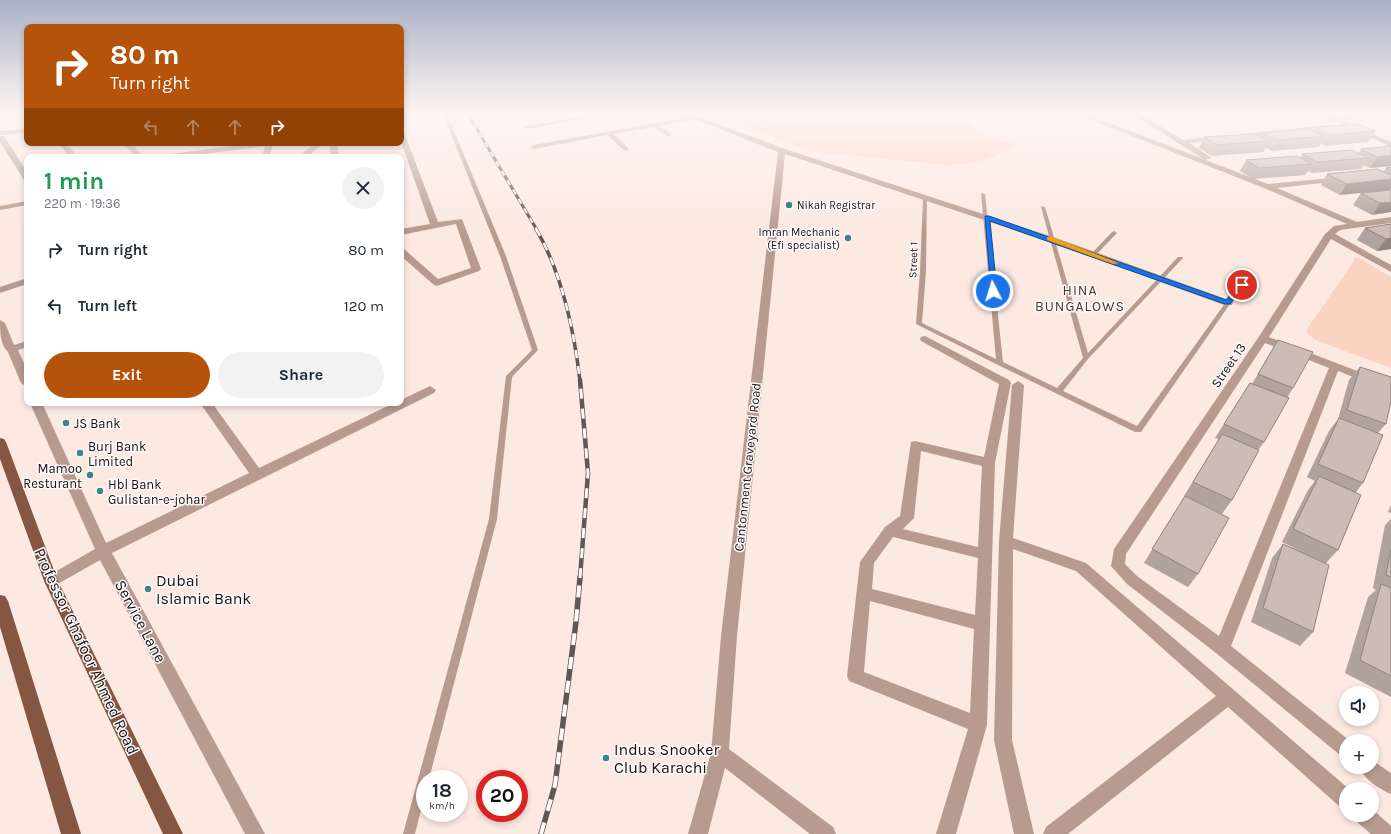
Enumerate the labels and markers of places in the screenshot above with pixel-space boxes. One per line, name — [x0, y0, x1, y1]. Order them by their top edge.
place label: Nikah Registrar — [797, 199, 875, 212]
marker: Nikah Registrar — [784, 200, 794, 210]
place label: Imran Mechanic (Efi specialist) — [758, 226, 840, 252]
marker: Imran Mechanic (Efi specialist) — [843, 233, 853, 243]
pin — [1225, 268, 1259, 302]
place label: JS Bank — [74, 416, 121, 431]
marker: JS Bank — [61, 418, 71, 428]
place label: Burj Bank Limited — [88, 439, 146, 469]
marker: Burj Bank Limited — [75, 448, 85, 458]
place label: Mamoo Resturant — [23, 461, 82, 491]
marker: Mamoo Resturant — [85, 470, 95, 480]
place label: Hbl Bank Gulistan-e-johar — [108, 477, 205, 507]
marker: Hbl Bank Gulistan-e-johar — [95, 486, 105, 496]
place label: Dubai Islamic Bank — [156, 571, 251, 608]
marker: Dubai Islamic Bank — [143, 584, 153, 594]
place label: Indus Snooker Club Karachi — [614, 740, 720, 777]
marker: Indus Snooker Club Karachi — [601, 753, 611, 763]

